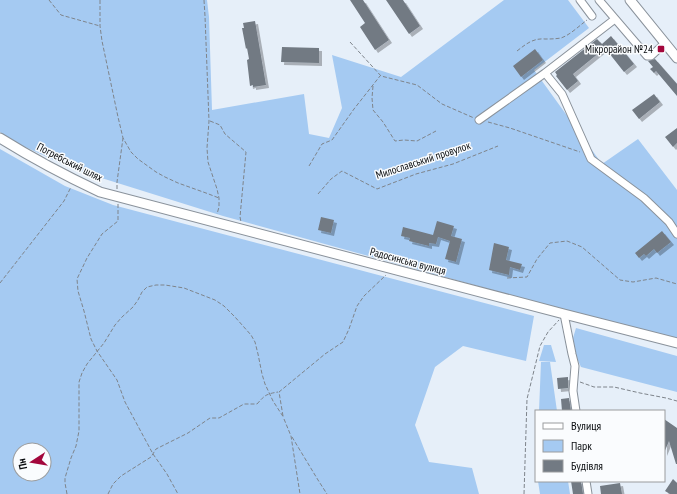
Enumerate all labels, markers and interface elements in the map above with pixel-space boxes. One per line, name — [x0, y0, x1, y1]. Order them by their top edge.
place label: Мікрорайон №24 — [585, 42, 653, 56]
marker: Мікрорайон №24 — [656, 44, 666, 54]
street label: Милославський провулок — [374, 138, 473, 182]
street label: Погребський шлях — [35, 139, 106, 185]
street label: Радосинська вулиця — [368, 244, 448, 278]
legend — [535, 410, 665, 482]
text: Вулиця — [571, 418, 601, 433]
text: Парк — [571, 438, 592, 453]
north arrow — [12, 442, 52, 482]
text: Пн — [14, 457, 30, 471]
text: Будівля — [571, 458, 603, 473]

